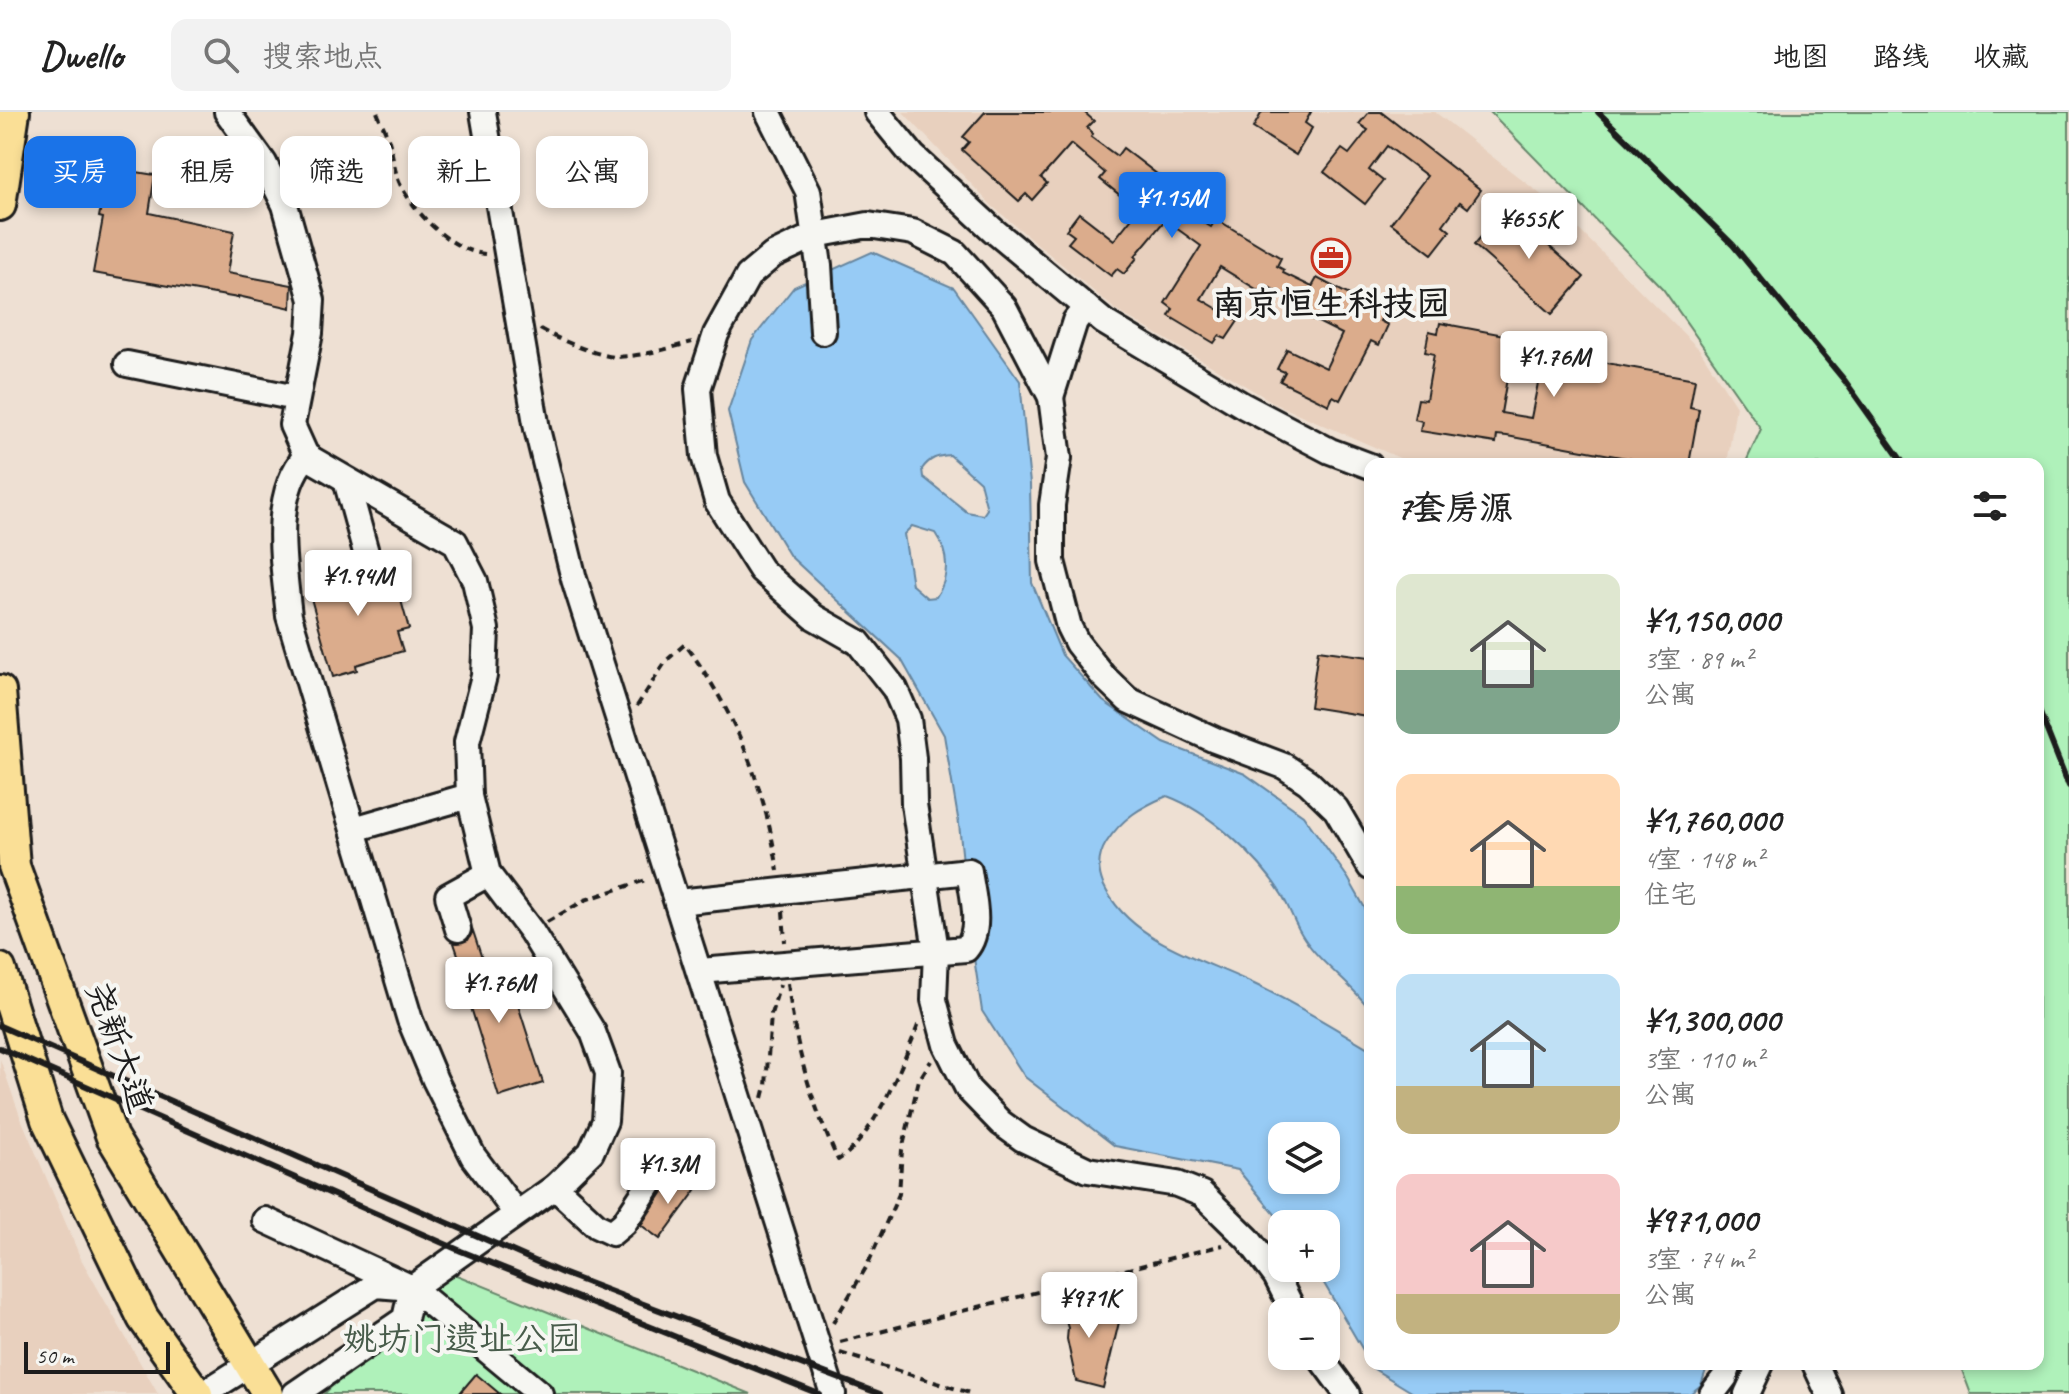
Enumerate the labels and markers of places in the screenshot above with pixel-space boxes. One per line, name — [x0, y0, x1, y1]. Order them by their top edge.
pin: ¥1.15M — [1107, 172, 1237, 240]
pin: ¥655K — [1473, 193, 1585, 261]
office icon: 南京恒生科技园 — [1310, 237, 1352, 279]
place label: 南京恒生科技园 — [1212, 282, 1450, 325]
pin: ¥1.76M — [1489, 331, 1619, 399]
pin: ¥1.94M — [293, 550, 423, 618]
pin: ¥1.76M — [434, 957, 564, 1025]
pin: ¥1.3M — [612, 1138, 724, 1206]
pin: ¥971K — [1033, 1272, 1145, 1340]

